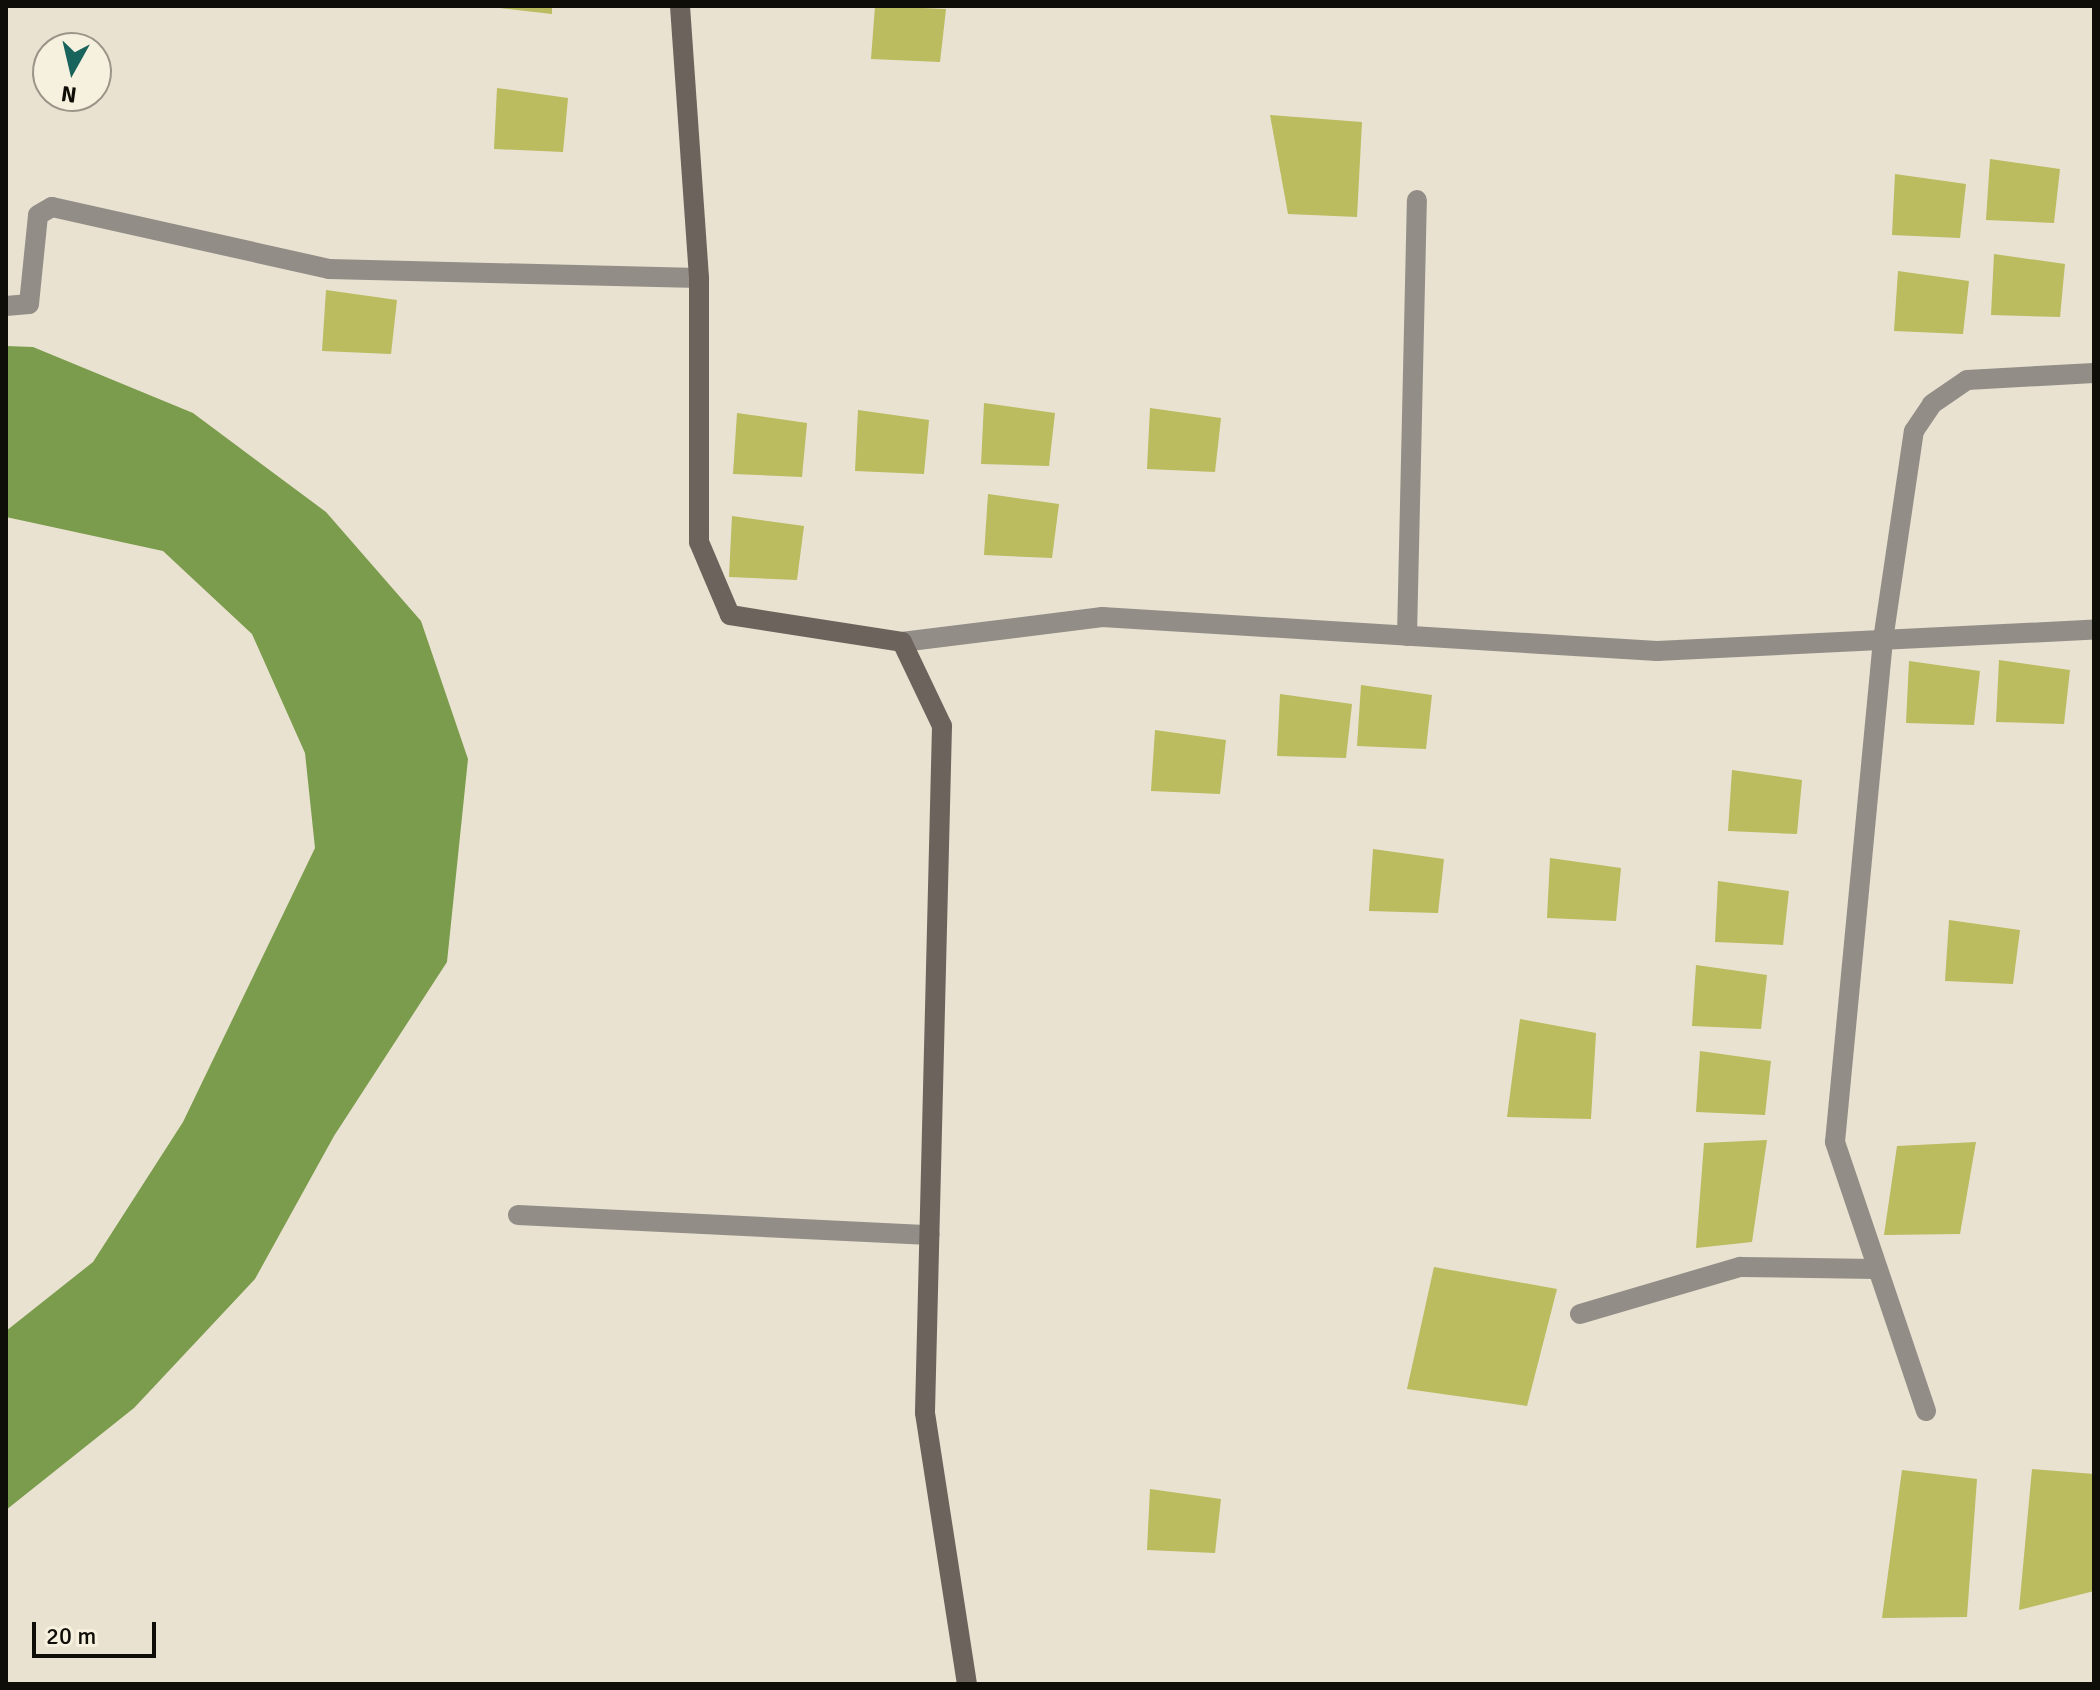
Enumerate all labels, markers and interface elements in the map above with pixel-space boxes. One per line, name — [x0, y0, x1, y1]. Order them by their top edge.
north arrow — [32, 32, 112, 112]
text: N — [59, 80, 78, 109]
scale bar — [36, 1606, 160, 1656]
text: 20 m — [46, 1621, 96, 1651]

